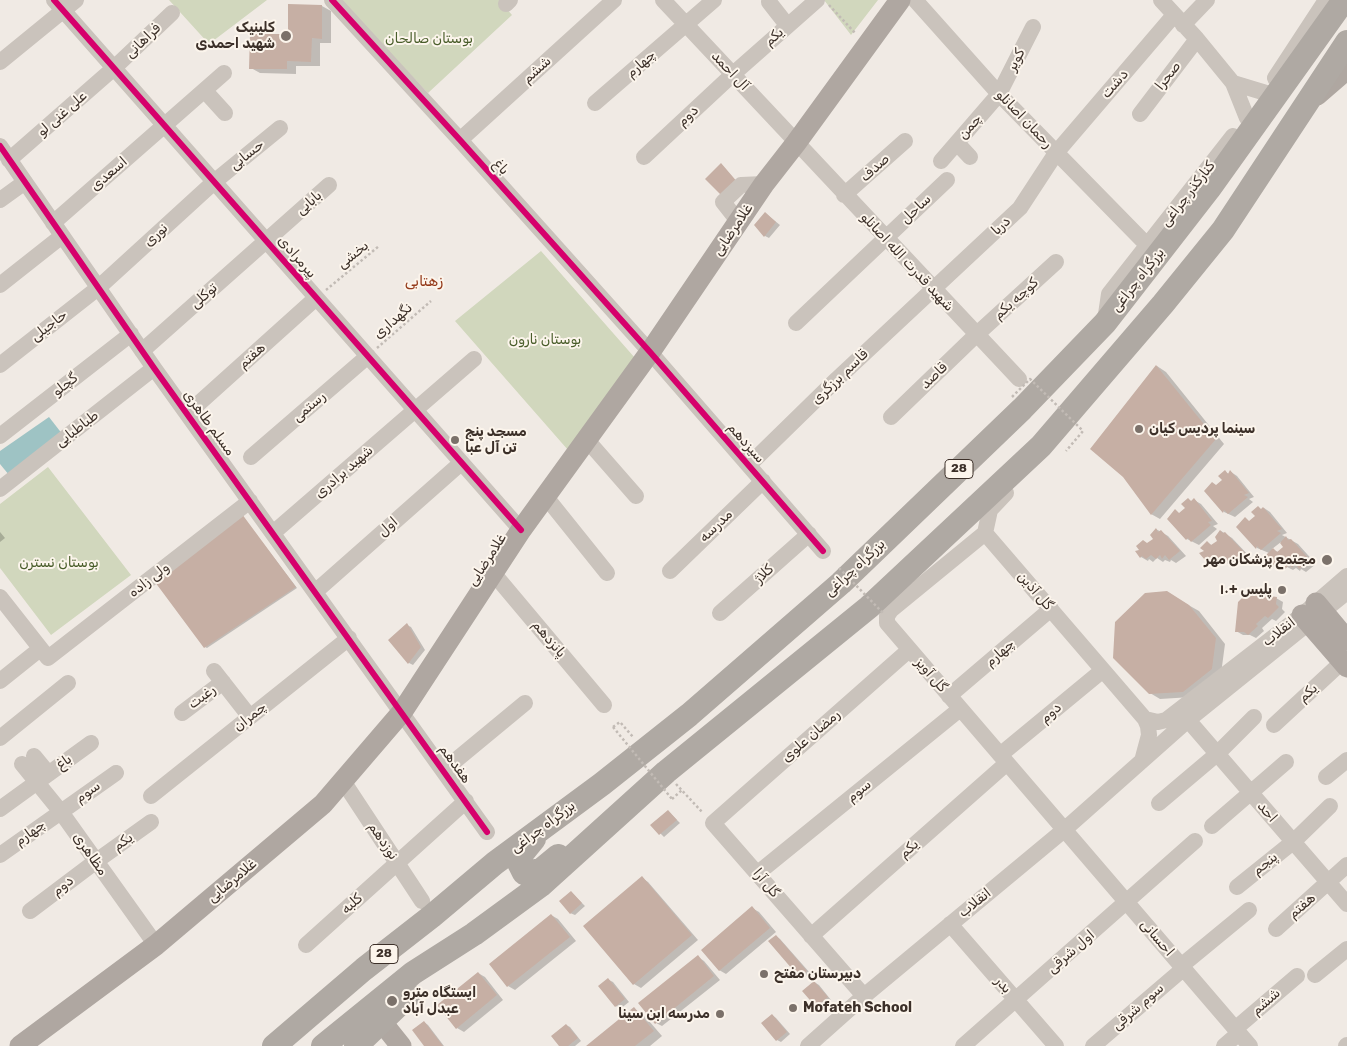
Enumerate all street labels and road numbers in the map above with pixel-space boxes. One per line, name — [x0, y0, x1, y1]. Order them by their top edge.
street label: فراهانی — [122, 20, 164, 62]
street label: یکم — [761, 24, 787, 50]
street label: کویر — [1003, 46, 1029, 74]
street label: چهارم — [623, 47, 659, 81]
street label: آل احمد — [707, 48, 753, 94]
street label: ششم — [519, 53, 555, 87]
street label: صحرا — [1152, 58, 1184, 94]
street label: دشت — [1098, 66, 1132, 102]
street label: رحمان اصانلو — [992, 86, 1056, 152]
street label: علی غنی لو — [34, 88, 90, 140]
street label: دوم — [674, 102, 702, 130]
street label: چمن — [955, 111, 985, 143]
street label: حسابی — [227, 136, 267, 174]
street label: صدف — [857, 151, 893, 185]
street label: اسعدی — [87, 153, 131, 195]
street label: باغ — [490, 156, 512, 178]
street label: کنارکذر چراغی — [1157, 158, 1219, 230]
street label: بابایی — [293, 187, 325, 219]
street label: ساحل — [897, 191, 935, 227]
street label: غلامرضایی — [710, 201, 756, 259]
street label: شهید قدرت الله اصانلو — [857, 209, 957, 315]
street label: دریا — [988, 213, 1014, 239]
street label: نوری — [140, 220, 172, 250]
street label: پیرمرادی — [274, 232, 320, 282]
street label: بخشی — [334, 237, 372, 273]
street label: بزرگراه چراغی — [1108, 245, 1168, 315]
street label: کوچه یکم — [990, 275, 1042, 323]
street label: توکلی — [187, 279, 221, 313]
street label: نگهداری — [370, 299, 416, 343]
street label: حاجیلی — [27, 306, 71, 346]
street label: هفتم — [235, 340, 269, 372]
street label: قاسم برزگری — [808, 346, 872, 408]
street label: قاصد — [917, 359, 951, 393]
street label: گچلو — [49, 370, 81, 400]
street label: مسلم طاهری — [180, 387, 238, 459]
street label: رستمی — [289, 388, 329, 426]
street label: طباطبایی — [52, 407, 102, 451]
street label: سیزدهم — [724, 419, 768, 467]
street label: شهید برادری — [311, 442, 377, 502]
road number: 28 — [945, 459, 973, 478]
street label: مدرسه — [696, 506, 736, 546]
street label: اول — [375, 514, 401, 540]
street label: غلامرضایی — [464, 531, 510, 589]
street label: بزرگراه چراغی — [821, 536, 889, 600]
street label: ولی زاده — [125, 559, 173, 601]
street label: کلاژ — [751, 561, 777, 587]
street label: گل آذین — [1014, 568, 1056, 614]
street label: انقلاب — [1259, 614, 1299, 650]
street label: پانزدهم — [529, 617, 569, 661]
street label: چهارم — [982, 636, 1018, 670]
street label: گل آویز — [911, 654, 951, 696]
street label: یکم — [1295, 680, 1321, 706]
street label: رغبت — [185, 681, 219, 713]
street label: چمران — [230, 699, 270, 735]
street label: دوم — [1037, 699, 1065, 727]
street label: رمضان علوی — [778, 706, 844, 766]
street label: هفدهم — [435, 741, 475, 787]
street label: باغ — [53, 751, 75, 773]
street label: سوم — [843, 776, 875, 806]
street label: سوم — [72, 777, 104, 807]
street label: بزرگراه چراغی — [507, 797, 579, 857]
street label: احد — [1253, 798, 1281, 826]
street label: چهارم — [12, 816, 48, 850]
street label: نوزدهم — [364, 819, 402, 863]
street label: مظاهری — [69, 829, 111, 879]
street label: یکم — [110, 829, 136, 855]
street label: یکم — [896, 836, 922, 862]
street label: پنجم — [1249, 849, 1281, 879]
street label: غلامرضایی — [204, 856, 260, 906]
street label: گل آرا — [749, 865, 783, 901]
street label: دوم — [49, 872, 77, 900]
street label: انقلاب — [955, 885, 995, 921]
street label: کلبه — [338, 890, 366, 918]
street label: هفتم — [1285, 890, 1319, 922]
street label: احسانی — [1137, 916, 1177, 960]
street label: اول شرقی — [1044, 927, 1098, 977]
road number: 28 — [370, 944, 398, 964]
street label: بدر — [991, 973, 1015, 997]
street label: سوم شرقی — [1109, 980, 1167, 1034]
street label: ششم — [1248, 985, 1284, 1019]

